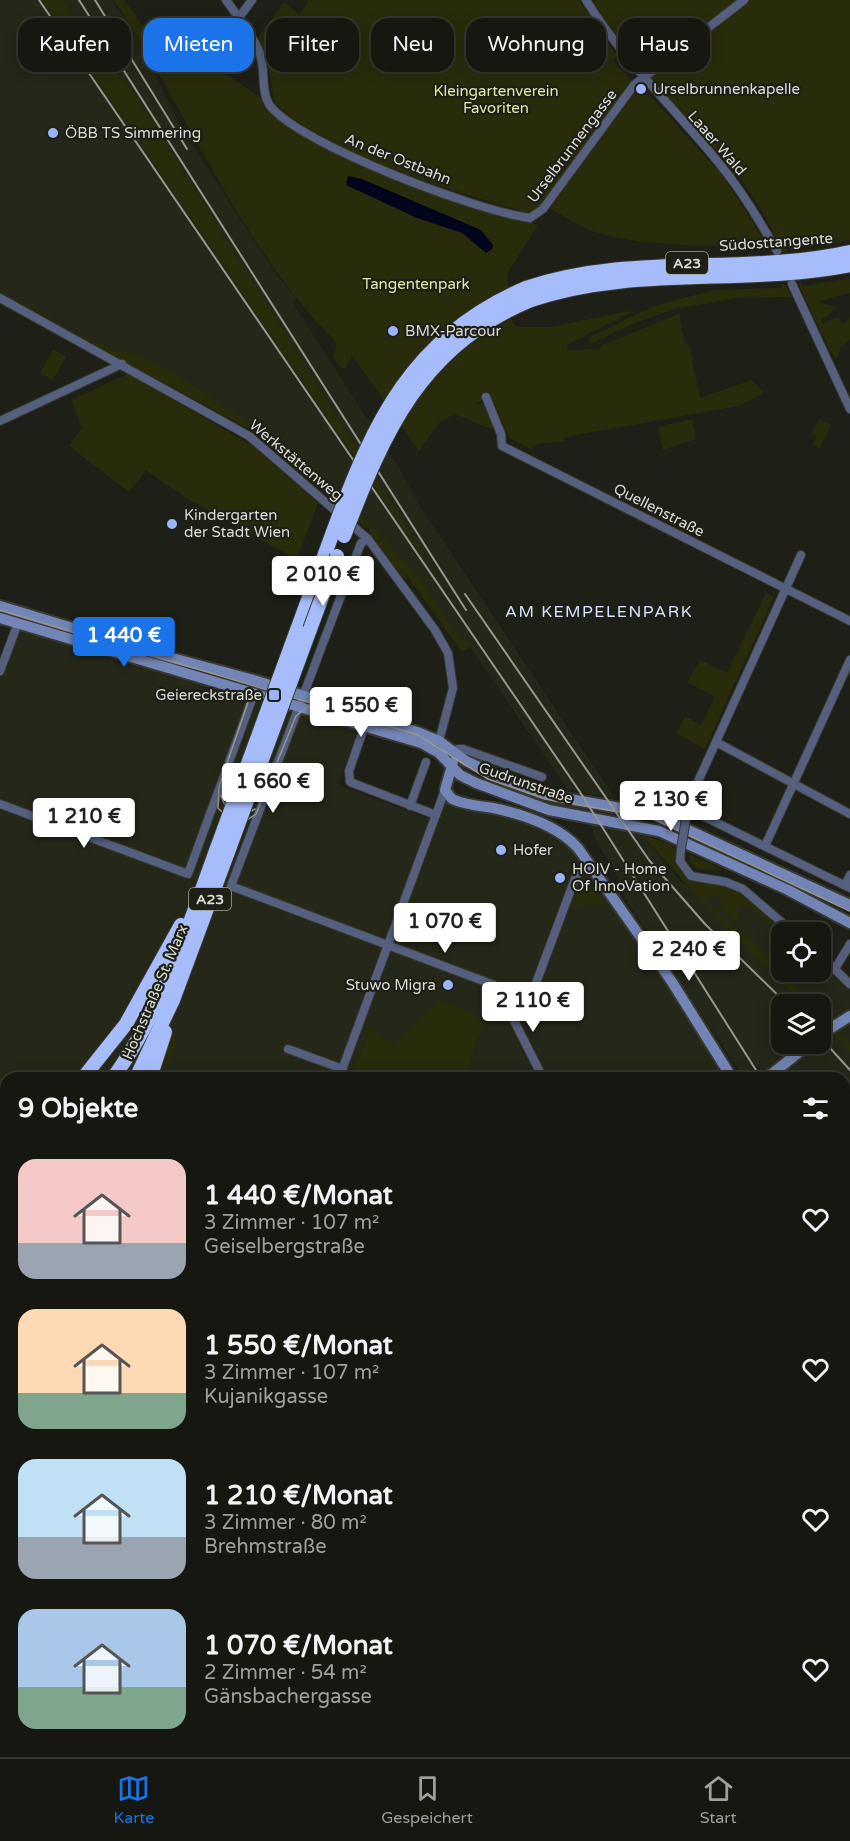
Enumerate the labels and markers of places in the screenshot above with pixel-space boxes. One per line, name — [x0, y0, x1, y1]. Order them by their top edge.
place label: Urselbrunnenkapelle — [653, 80, 800, 98]
marker: Urselbrunnenkapelle — [634, 82, 648, 96]
place label: ÖBB TS Simmering — [65, 124, 201, 142]
marker: ÖBB TS Simmering — [46, 126, 60, 140]
place label: BMX-Parcour — [405, 322, 501, 340]
marker: BMX-Parcour — [386, 324, 400, 338]
place label: Kindergarten der Stadt Wien — [184, 506, 290, 541]
marker: Kindergarten der Stadt Wien — [165, 517, 179, 531]
pin: 2 010 € — [268, 556, 378, 607]
pin: 1 440 € — [69, 617, 179, 668]
place label: Geiereckstraße — [155, 686, 262, 704]
pin: 1 550 € — [306, 687, 416, 738]
marker: Geiereckstraße — [267, 688, 281, 702]
pin: 1 660 € — [218, 763, 328, 814]
pin: 2 130 € — [616, 781, 726, 832]
pin: 1 210 € — [29, 798, 139, 849]
place label: Hofer — [513, 841, 553, 859]
marker: Hofer — [494, 843, 508, 857]
place label: HOIV - Home Of InnoVation — [572, 860, 670, 895]
marker: HOIV - Home Of InnoVation — [553, 871, 567, 885]
pin: 1 070 € — [390, 903, 500, 954]
pin: 2 240 € — [634, 931, 744, 982]
place label: Stuwo Migra — [346, 976, 436, 994]
marker: Stuwo Migra — [441, 978, 455, 992]
pin: 2 110 € — [478, 982, 588, 1033]

